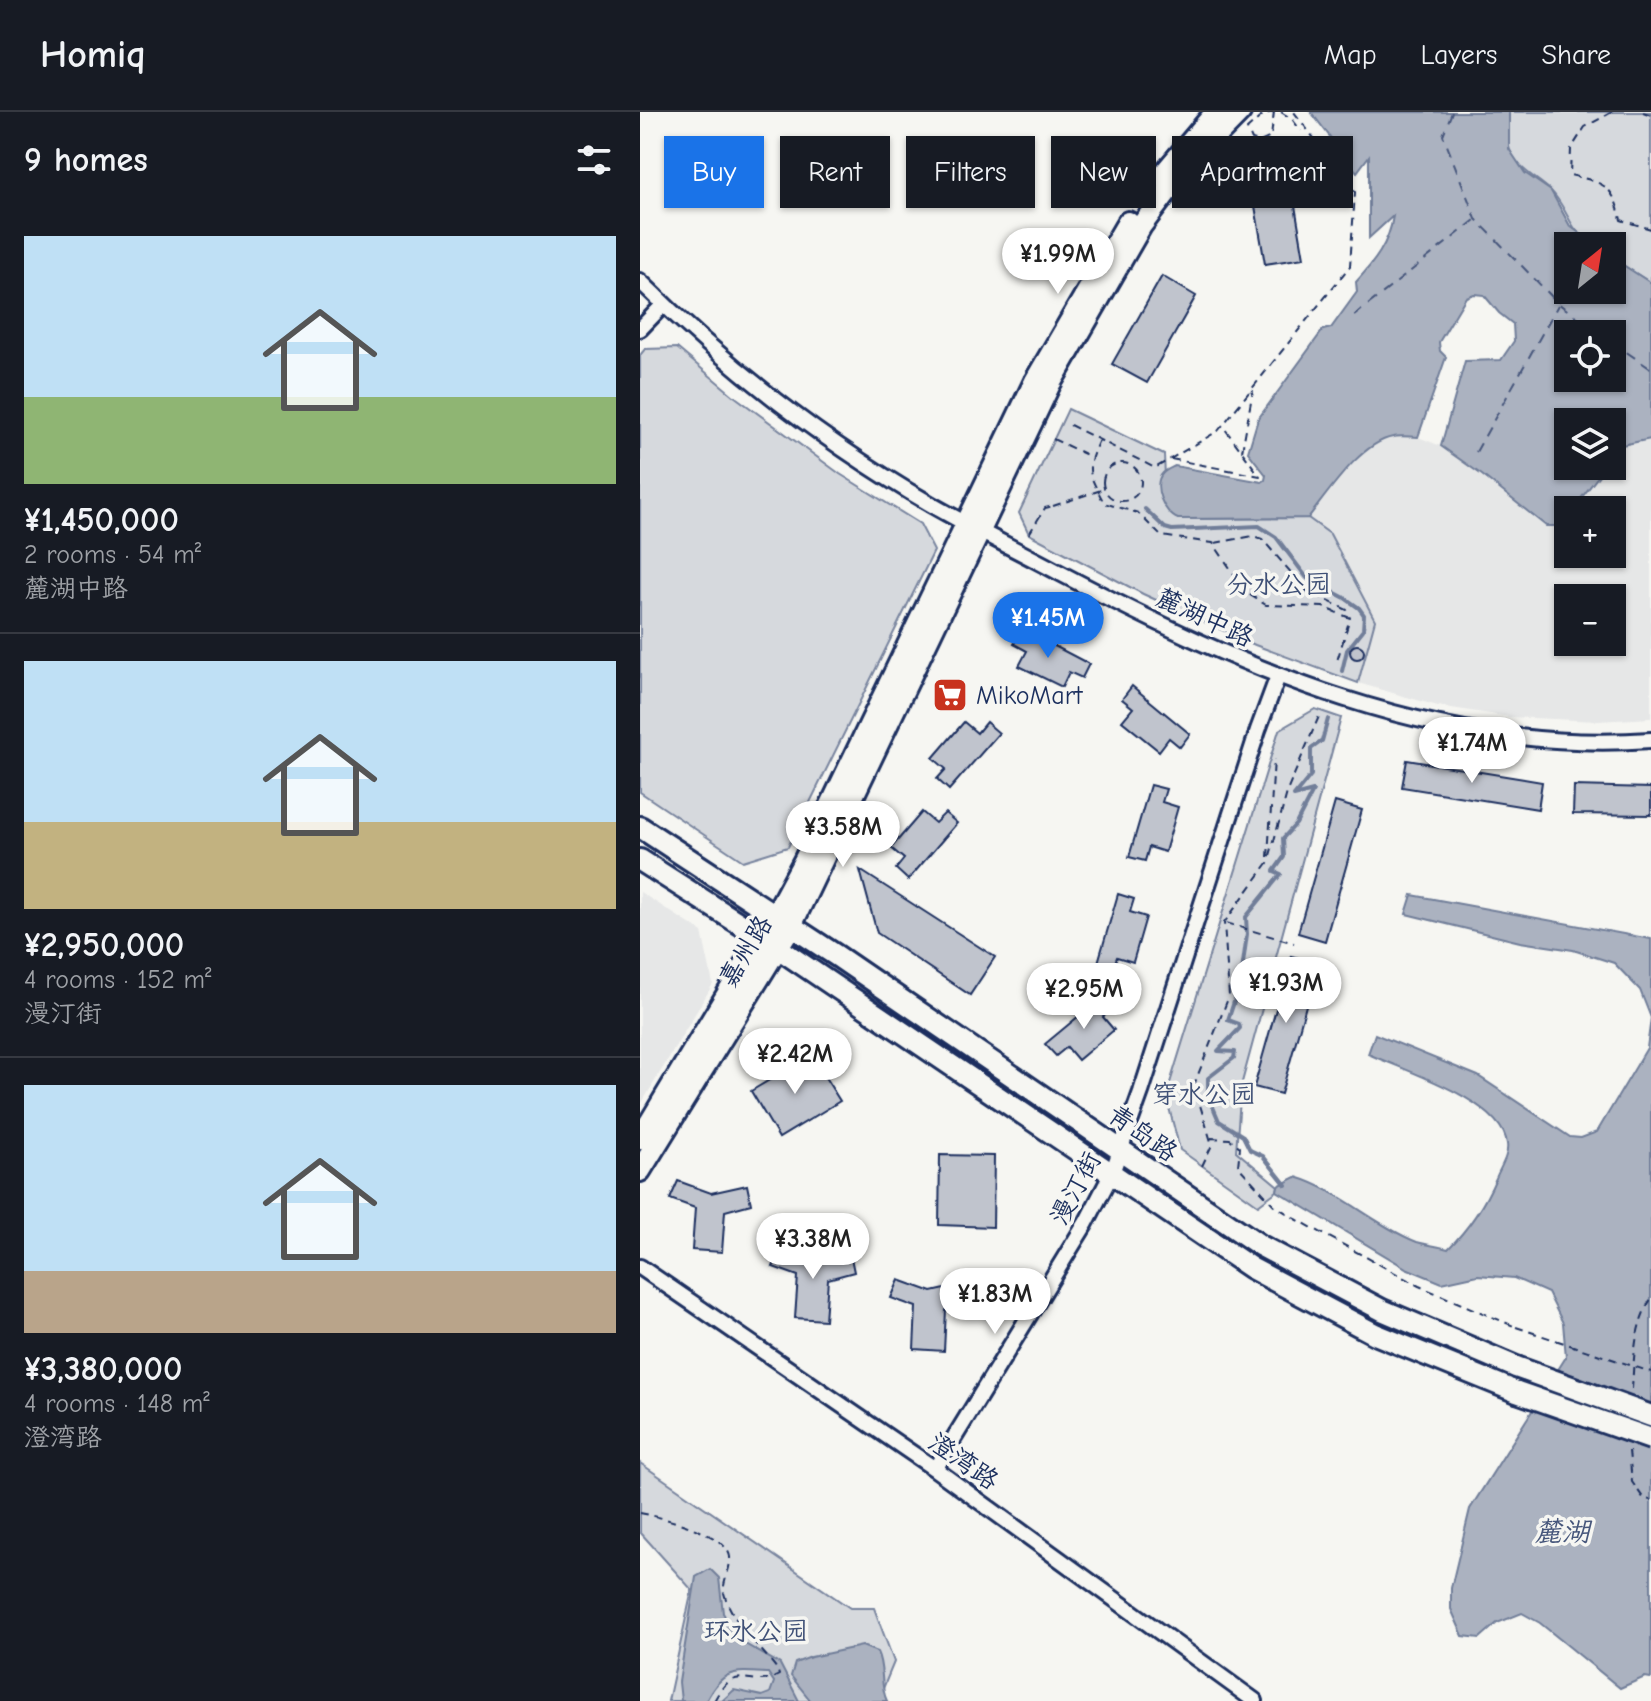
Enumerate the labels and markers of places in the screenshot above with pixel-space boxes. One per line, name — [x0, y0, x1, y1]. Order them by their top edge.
pin: ¥1.99M — [993, 228, 1123, 296]
pin: ¥1.45M — [983, 592, 1113, 660]
supermarket icon: MikoMart — [931, 676, 969, 714]
place label: MikoMart — [976, 681, 1084, 711]
pin: ¥1.74M — [1407, 717, 1537, 785]
pin: ¥3.58M — [778, 801, 908, 869]
pin: ¥1.93M — [1221, 957, 1351, 1025]
pin: ¥2.95M — [1019, 963, 1149, 1031]
pin: ¥2.42M — [730, 1028, 860, 1096]
pin: ¥3.38M — [748, 1213, 878, 1281]
pin: ¥1.83M — [930, 1268, 1060, 1336]

